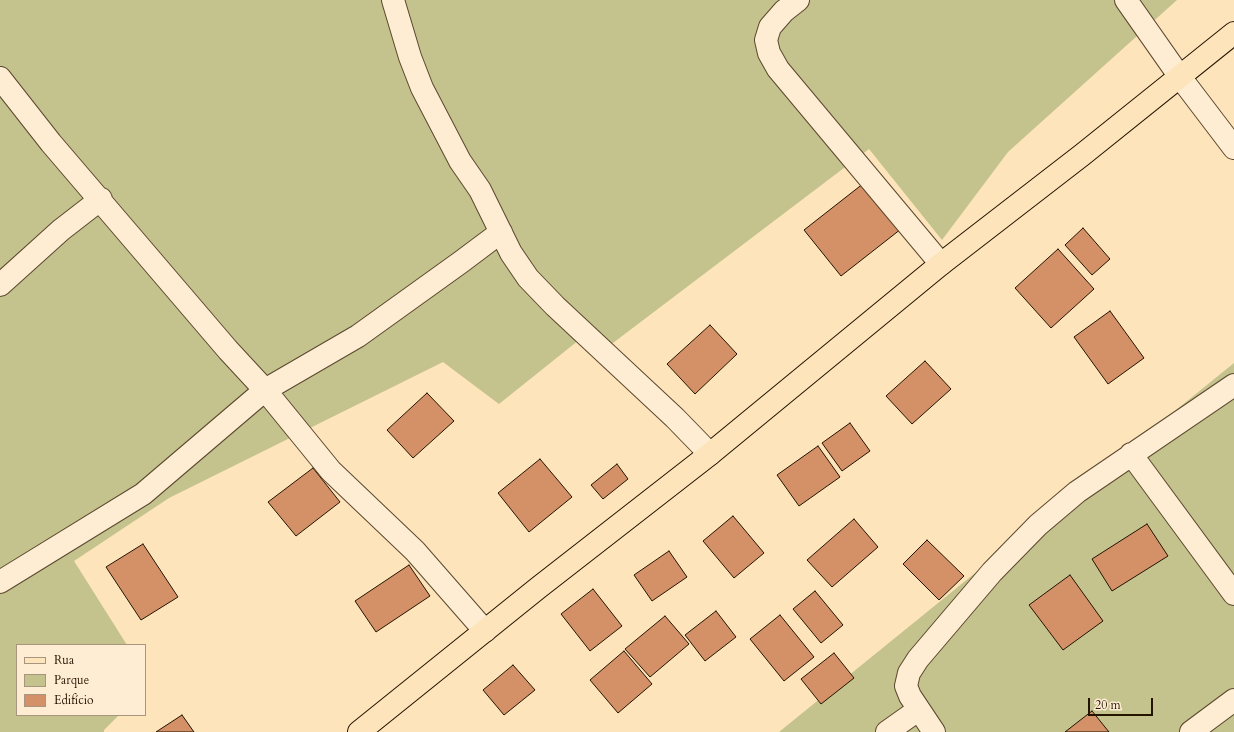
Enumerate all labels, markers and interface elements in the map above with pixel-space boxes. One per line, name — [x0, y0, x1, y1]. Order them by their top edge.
legend — [16, 644, 146, 716]
text: Rua — [54, 652, 74, 668]
text: Parque — [54, 672, 89, 688]
scale bar — [1090, 690, 1155, 716]
text: Edifício — [54, 692, 94, 708]
text: 20 m — [1095, 697, 1121, 713]

